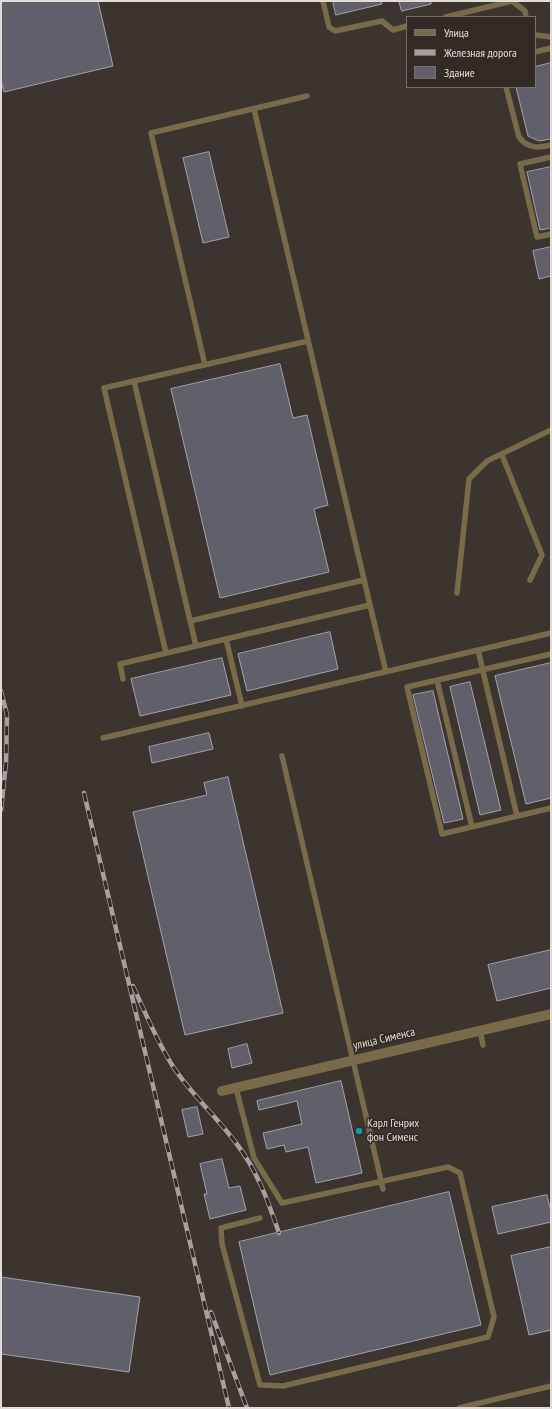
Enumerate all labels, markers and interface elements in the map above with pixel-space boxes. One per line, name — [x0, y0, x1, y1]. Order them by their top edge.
legend — [406, 16, 536, 88]
text: Улица — [444, 25, 469, 40]
text: Железная дорога — [444, 45, 517, 60]
text: Здание — [444, 65, 475, 80]
street label: улица Сименса — [351, 1025, 417, 1053]
place label: Карл Генрих фон Сименс — [367, 1117, 419, 1145]
marker: Карл Генрих фон Сименс — [354, 1126, 364, 1136]

